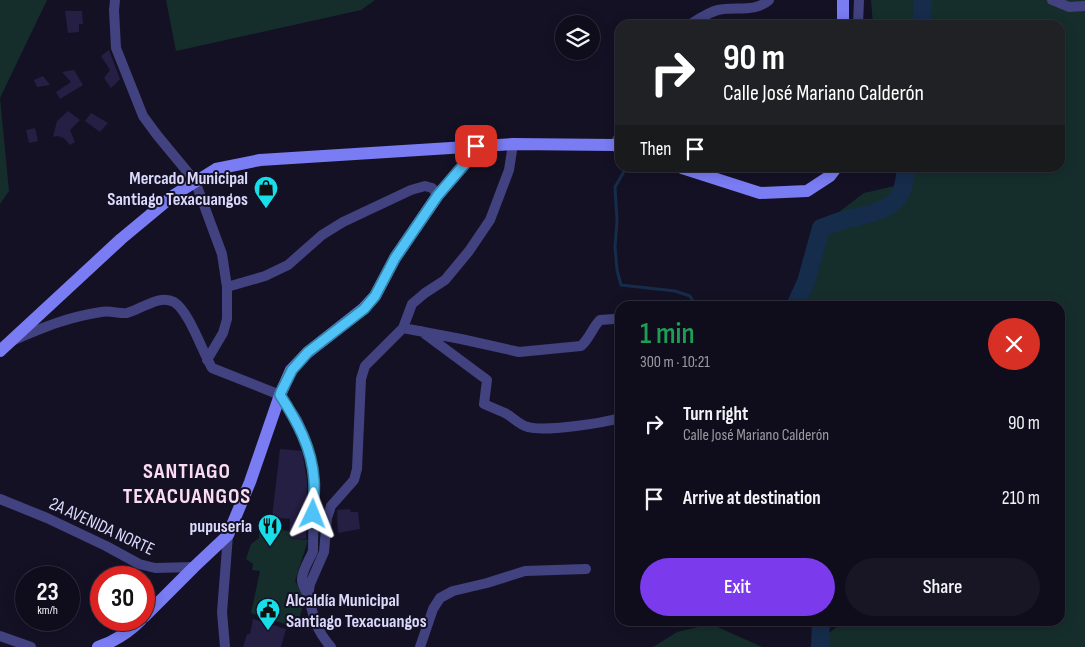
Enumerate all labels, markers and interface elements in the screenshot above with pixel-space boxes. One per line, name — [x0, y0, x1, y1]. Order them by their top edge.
map controls — [555, 15, 600, 60]
button: layers — [555, 15, 600, 60]
text: 90 m — [723, 37, 785, 80]
icon: right — [640, 40, 705, 105]
text: Calle José Mariano Calderón — [723, 80, 924, 107]
pin — [455, 125, 497, 167]
icon: arrive — [462, 132, 490, 160]
icon: arrive — [681, 135, 709, 163]
text: Then — [640, 138, 671, 161]
place label: Mercado Municipal Santiago Texacuangos — [107, 168, 248, 210]
shop icon: Mercado Municipal Santiago Texacuangos — [253, 175, 279, 209]
text: 1 min — [640, 316, 695, 352]
button: close — [988, 318, 1040, 370]
text: 300 m · 10:21 — [640, 353, 710, 372]
text: Turn right — [683, 403, 748, 426]
icon: right — [640, 410, 668, 438]
text: 90 m — [1008, 412, 1040, 435]
text: Calle José Mariano Calderón — [683, 426, 829, 445]
district label: SANTIAGO TEXACUANGOS — [123, 458, 251, 510]
icon: arrive — [640, 485, 668, 513]
position arrow — [286, 487, 338, 539]
text: Arrive at destination — [683, 487, 821, 510]
text: 210 m — [1002, 487, 1040, 510]
street label: 2A AVENIDA NORTE — [46, 493, 158, 560]
restaurant icon: pupuseria — [257, 513, 283, 547]
place label: pupuseria — [190, 516, 252, 537]
button: Exit — [640, 558, 835, 616]
button: Share — [845, 558, 1040, 616]
speed limit sign: 30 — [90, 566, 155, 631]
text: 23 — [36, 577, 59, 608]
place label: Alcaldía Municipal Santiago Texacuangos — [285, 590, 427, 632]
public building icon: Alcaldía Municipal Santiago Texacuangos — [255, 597, 281, 631]
text: km/h — [37, 603, 58, 618]

